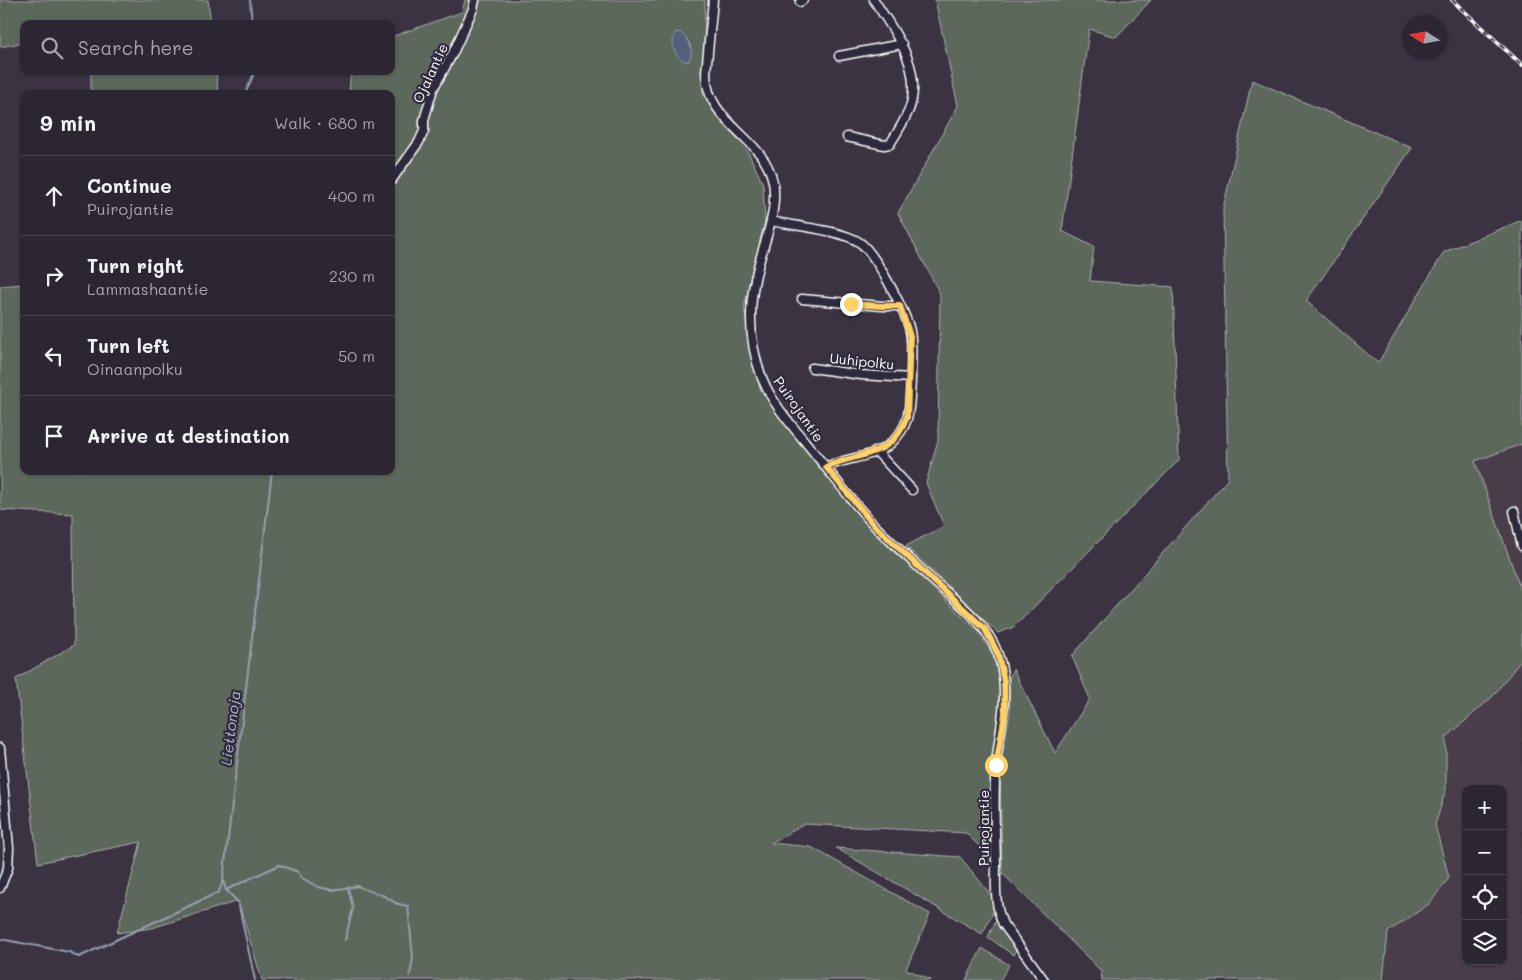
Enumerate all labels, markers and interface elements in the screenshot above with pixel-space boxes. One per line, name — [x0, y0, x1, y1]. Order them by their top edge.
north arrow — [1402, 15, 1447, 60]
search box — [20, 20, 395, 75]
icon: search — [38, 34, 66, 62]
text: Search here — [78, 35, 194, 60]
street label: Ojalantie — [408, 40, 452, 106]
text: 9 min — [40, 109, 96, 136]
text: Walk · 680 m — [274, 112, 375, 133]
text: Continue — [87, 173, 172, 198]
icon: ahead — [40, 182, 68, 210]
text: 400 m — [328, 185, 375, 206]
text: Puirojantie — [87, 198, 174, 219]
text: Turn right — [87, 253, 184, 278]
icon: right — [40, 262, 68, 290]
text: 230 m — [329, 265, 375, 286]
text: Lammashaantie — [87, 278, 208, 299]
route end — [840, 293, 863, 316]
text: Turn left — [87, 333, 170, 358]
icon: left — [40, 342, 68, 370]
text: 50 m — [338, 345, 375, 366]
street label: Uuhipolku — [829, 348, 895, 374]
text: Oinaanpolku — [87, 358, 183, 379]
street label: Puirojantie — [769, 372, 829, 446]
icon: arrive — [40, 422, 68, 450]
text: Arrive at destination — [87, 423, 290, 448]
water label: Liettonoja — [215, 689, 245, 767]
route start — [985, 754, 1008, 777]
map controls — [1462, 785, 1507, 965]
button: + — [1462, 785, 1507, 830]
street label: Puirojantie — [974, 790, 993, 866]
button: − — [1462, 830, 1507, 875]
button: locate — [1462, 875, 1507, 920]
button: layers — [1462, 920, 1507, 965]

